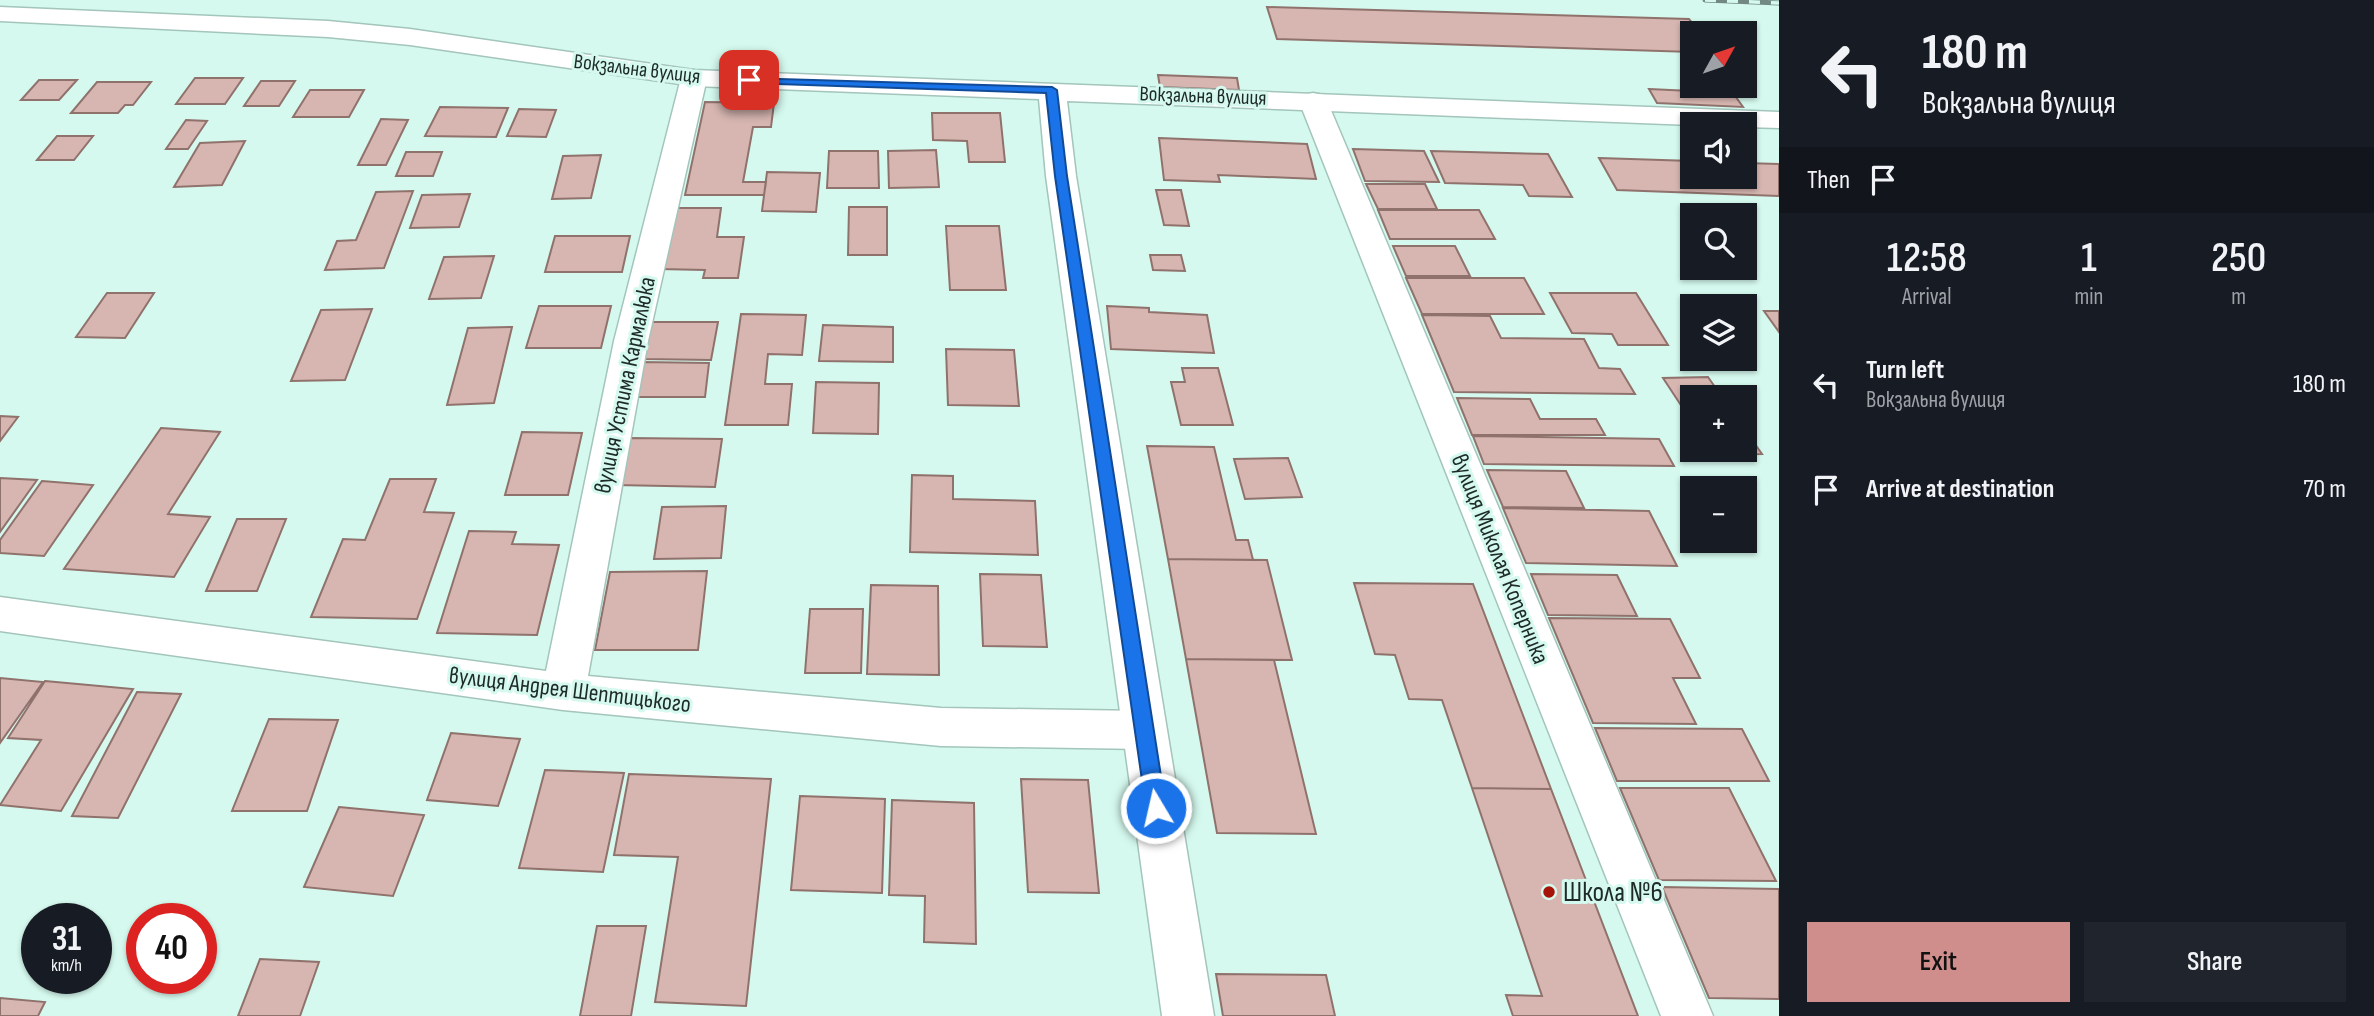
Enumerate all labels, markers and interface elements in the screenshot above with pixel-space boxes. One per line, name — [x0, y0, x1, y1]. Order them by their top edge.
north arrow — [1680, 21, 1757, 98]
map controls — [1680, 21, 1757, 553]
text: 180 m — [1922, 24, 2028, 83]
icon: left — [1807, 28, 1898, 119]
street label: Вокзальна вулиця — [572, 49, 702, 89]
pin — [719, 50, 779, 110]
icon: arrive — [730, 61, 768, 99]
street label: Вокзальна вулиця — [1139, 81, 1267, 111]
text: Вокзальна вулиця — [1922, 84, 2116, 123]
button: sound — [1680, 112, 1757, 189]
icon: arrive — [1864, 161, 1902, 199]
text: Then — [1807, 165, 1850, 196]
button: search — [1680, 203, 1757, 280]
text: 12:58 — [1887, 233, 1967, 284]
text: 1 — [2081, 233, 2097, 284]
text: 250 — [2211, 233, 2266, 284]
street label: вулиця Устима Кармалюка — [588, 274, 662, 496]
text: Arrival — [1902, 283, 1951, 311]
text: min — [2074, 283, 2103, 311]
text: m — [2231, 283, 2246, 311]
button: layers — [1680, 294, 1757, 371]
text: Turn left — [1866, 355, 1944, 386]
icon: left — [1807, 366, 1845, 404]
text: 180 m — [2293, 369, 2346, 400]
button: + — [1680, 385, 1757, 462]
text: Вокзальна вулиця — [1866, 386, 2005, 414]
street label: вулиця Миколая Коперника — [1445, 450, 1555, 668]
icon: arrive — [1807, 471, 1845, 509]
text: Arrive at destination — [1866, 474, 2054, 505]
text: 70 m — [2303, 474, 2346, 505]
button: − — [1680, 476, 1757, 553]
street label: вулиця Андрея Шептицького — [447, 661, 693, 719]
position arrow — [1119, 771, 1193, 845]
place label: Школа №6 — [1563, 876, 1663, 909]
marker: Школа №6 — [1541, 884, 1557, 900]
speed limit sign: 40 — [126, 903, 217, 994]
text: 31 — [52, 918, 81, 961]
button: Exit — [1807, 922, 2070, 1002]
button: Share — [2084, 922, 2346, 1002]
text: km/h — [51, 955, 82, 976]

